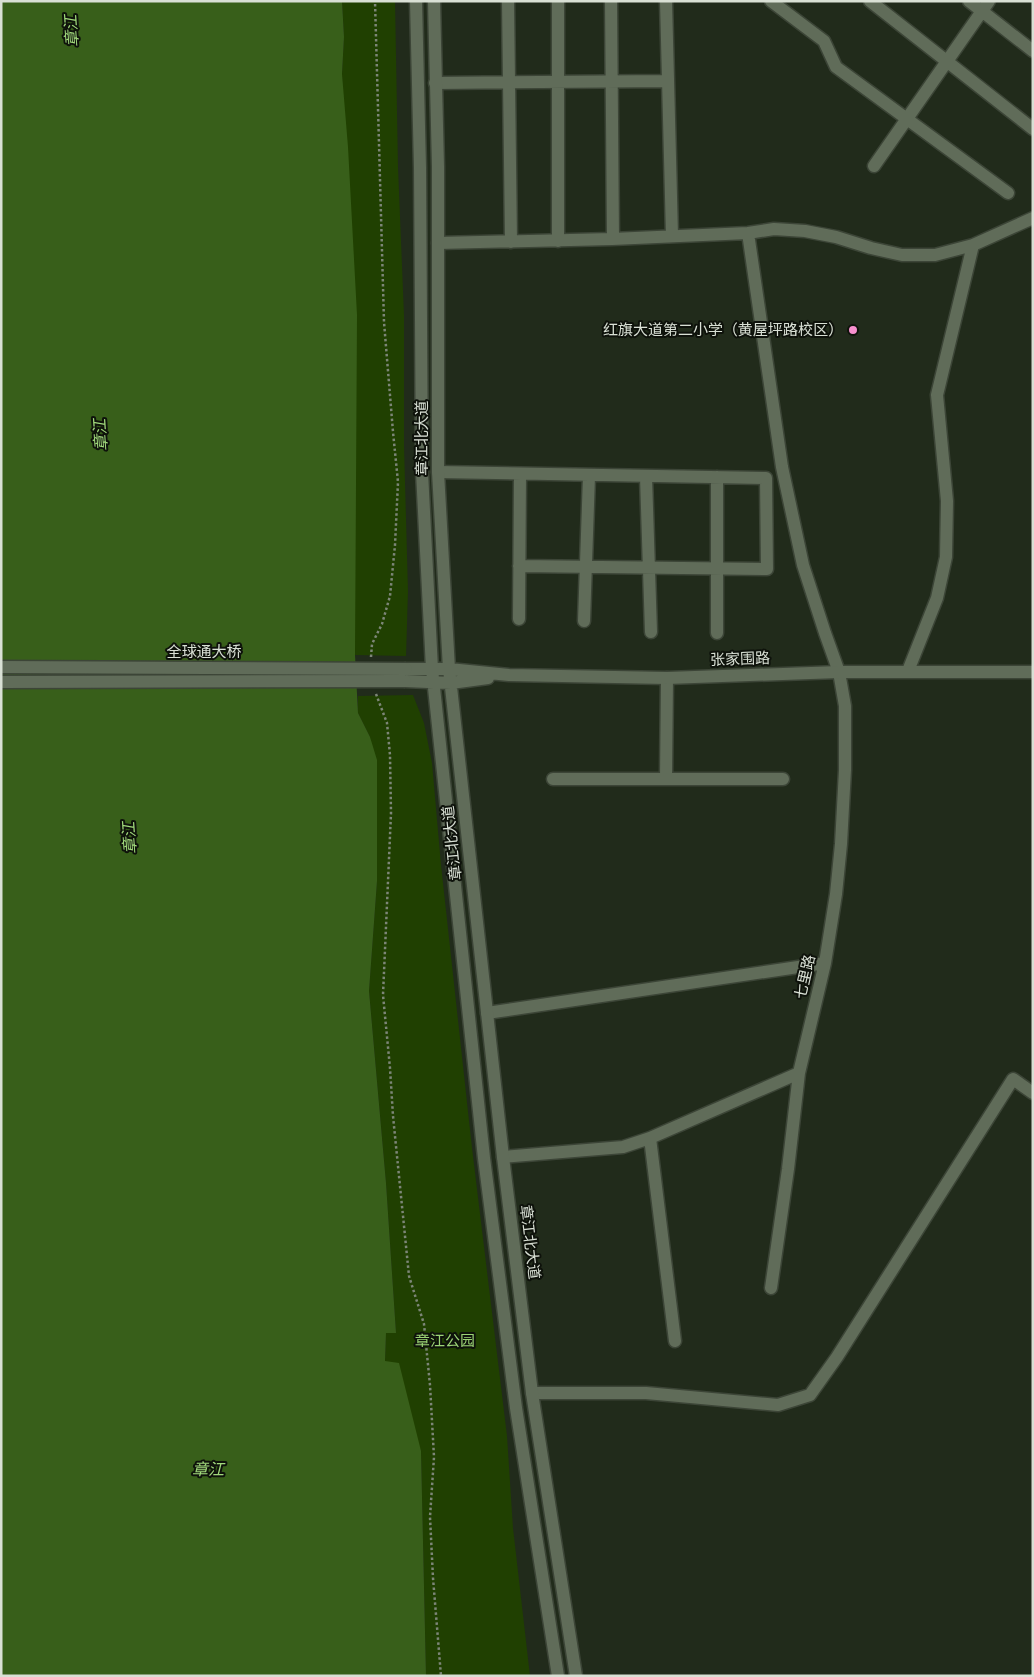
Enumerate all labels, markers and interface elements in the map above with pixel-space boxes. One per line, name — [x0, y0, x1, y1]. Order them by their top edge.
water label: 章江 — [60, 12, 81, 48]
place label: 红旗大道第二小学（黄屋坪路校区） — [603, 320, 843, 338]
marker: 红旗大道第二小学（黄屋坪路校区） — [847, 324, 859, 336]
street label: 章江北大道 — [412, 400, 430, 476]
water label: 章江 — [89, 416, 110, 452]
street label: 全球通大桥 — [166, 642, 242, 660]
street label: 张家围路 — [710, 648, 770, 668]
street label: 章江北大道 — [438, 805, 464, 881]
water label: 章江 — [118, 819, 139, 855]
street label: 七里路 — [790, 953, 818, 1001]
street label: 章江北大道 — [517, 1204, 544, 1280]
park label: 章江公园 — [415, 1331, 475, 1349]
water label: 章江 — [192, 1459, 226, 1478]

